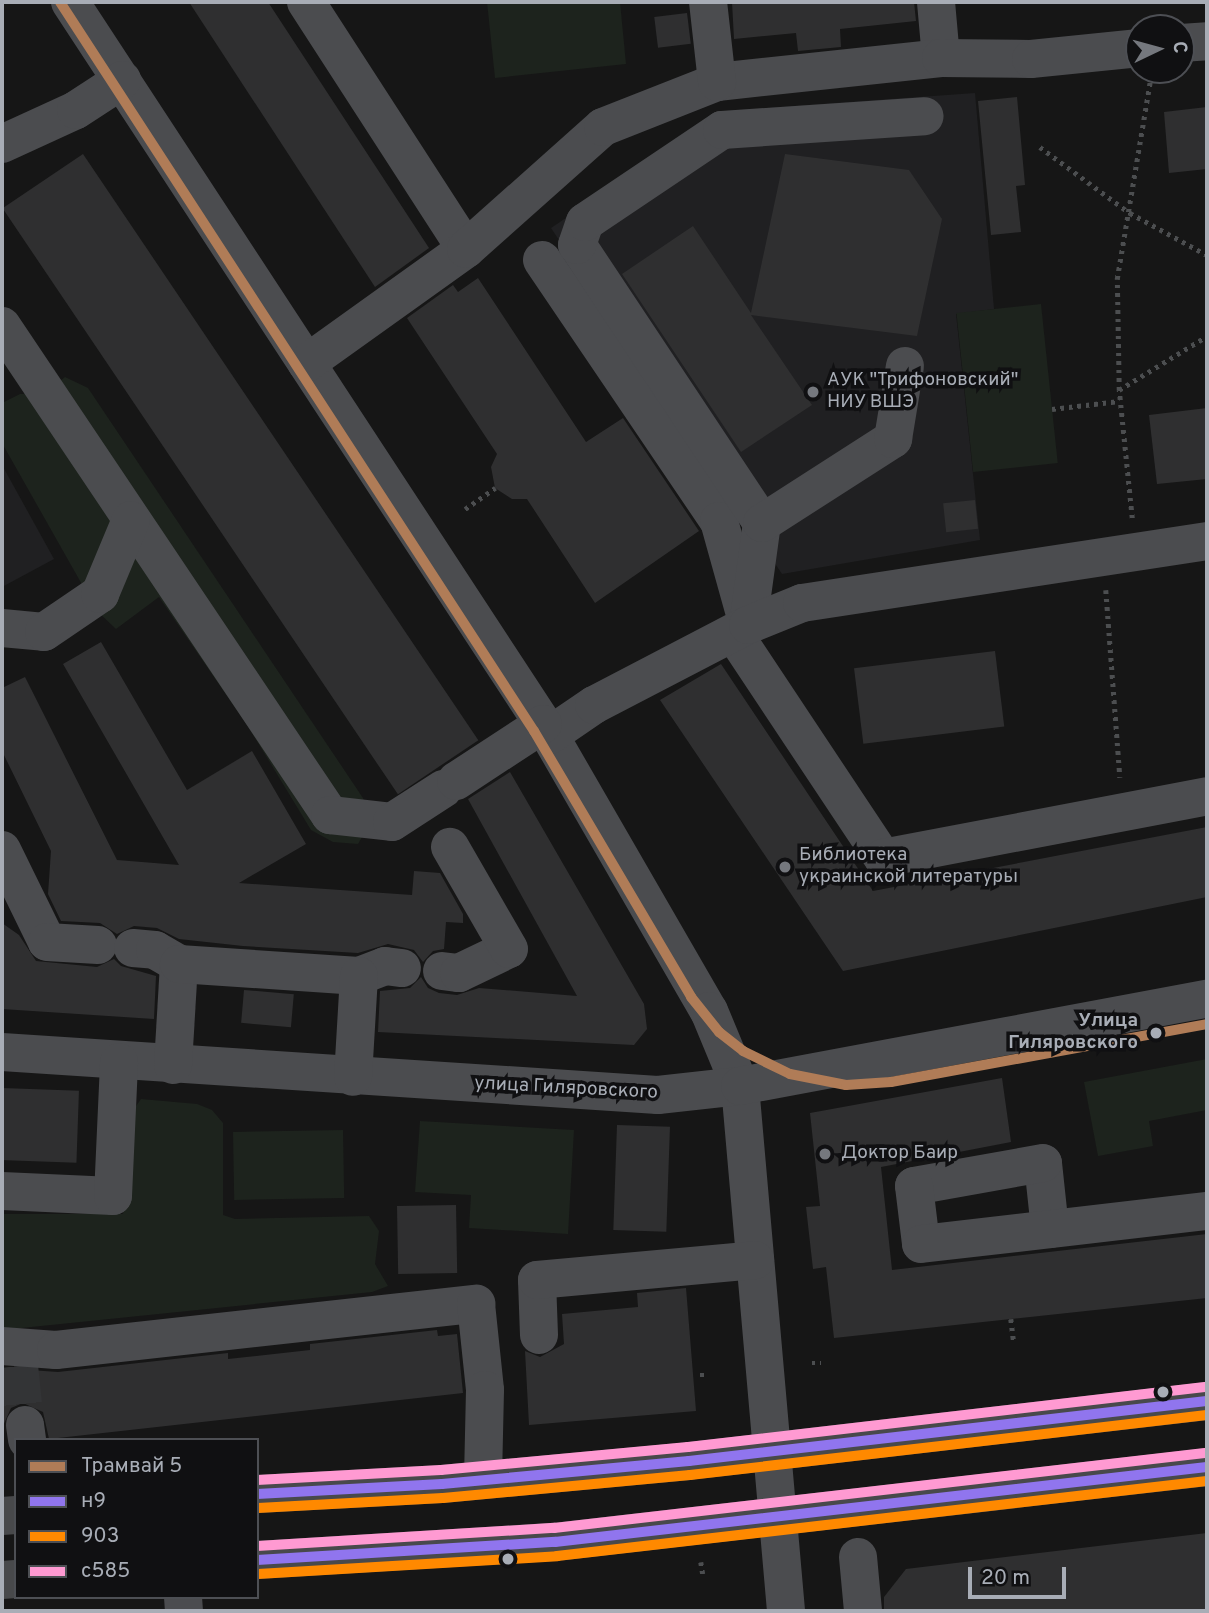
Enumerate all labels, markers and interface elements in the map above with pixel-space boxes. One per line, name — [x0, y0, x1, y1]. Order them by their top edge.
north arrow — [1125, 14, 1195, 84]
text: С — [1166, 40, 1191, 54]
place label: АУК "Трифоновский" НИУ ВШЭ — [827, 370, 1018, 414]
marker: АУК "Трифоновский" НИУ ВШЭ — [805, 384, 821, 400]
place label: Библиотека украинской литературы — [799, 845, 1018, 889]
marker: Библиотека украинской литературы — [777, 859, 793, 875]
place label: Улица Гиляровского — [1008, 1011, 1138, 1055]
marker: Улица Гиляровского — [1144, 1021, 1168, 1045]
street label: улица Гиляровского — [474, 1073, 658, 1105]
place label: Доктор Баир — [841, 1143, 958, 1165]
marker: Доктор Баир — [815, 1144, 835, 1164]
unlabelled marker — [1156, 1385, 1170, 1399]
legend — [14, 1438, 259, 1599]
text: Трамвай 5 — [81, 1453, 182, 1480]
text: н9 — [81, 1488, 106, 1515]
text: 903 — [81, 1523, 120, 1550]
unlabelled marker — [501, 1552, 515, 1566]
scale bar — [971, 1554, 1069, 1598]
text: с585 — [81, 1558, 130, 1585]
text: 20 m — [981, 1565, 1030, 1592]

